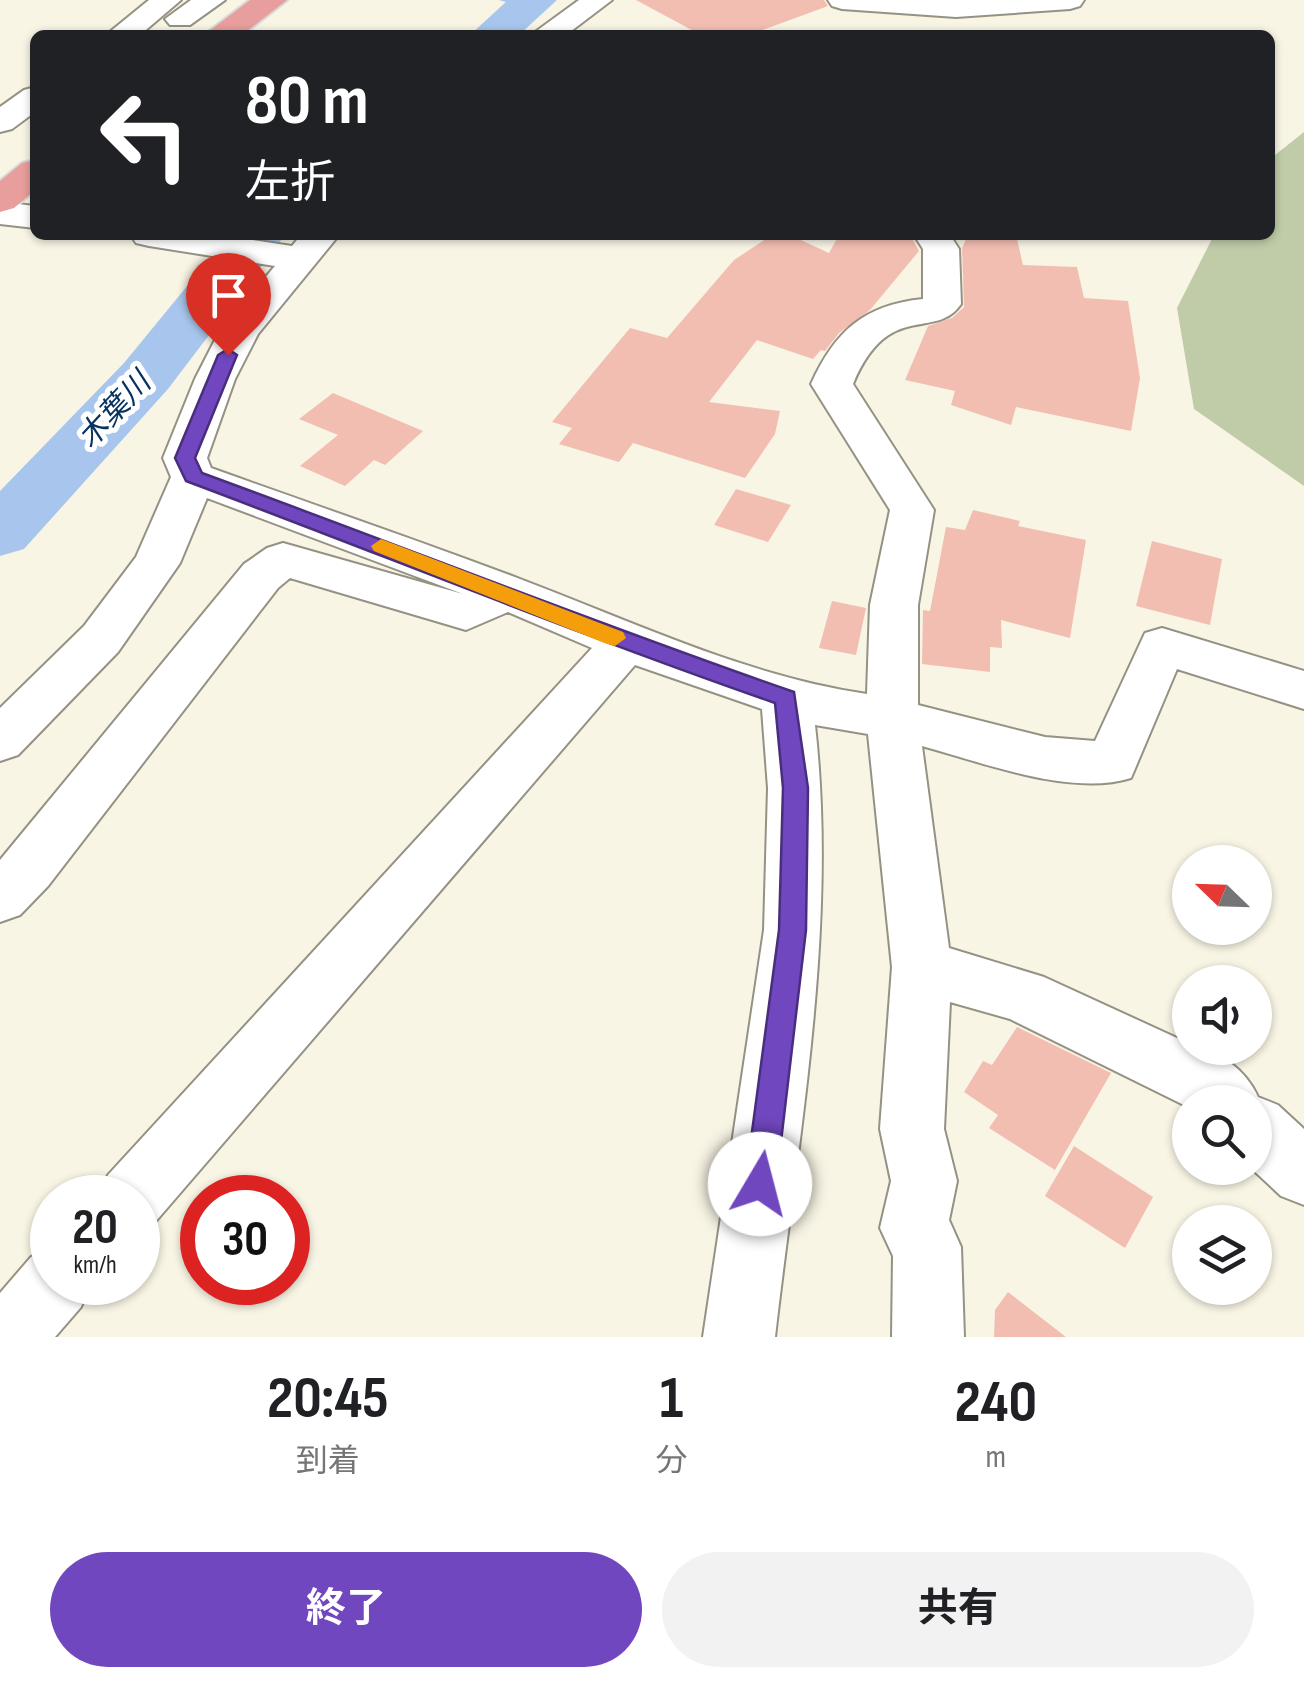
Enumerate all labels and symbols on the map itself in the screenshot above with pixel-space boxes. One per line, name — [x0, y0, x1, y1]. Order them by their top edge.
pin — [186, 253, 271, 356]
water label: 木葉川 — [71, 363, 161, 456]
north arrow — [1172, 845, 1272, 945]
position arrow — [708, 1132, 812, 1236]
speed limit sign: 30 — [180, 1175, 310, 1305]

